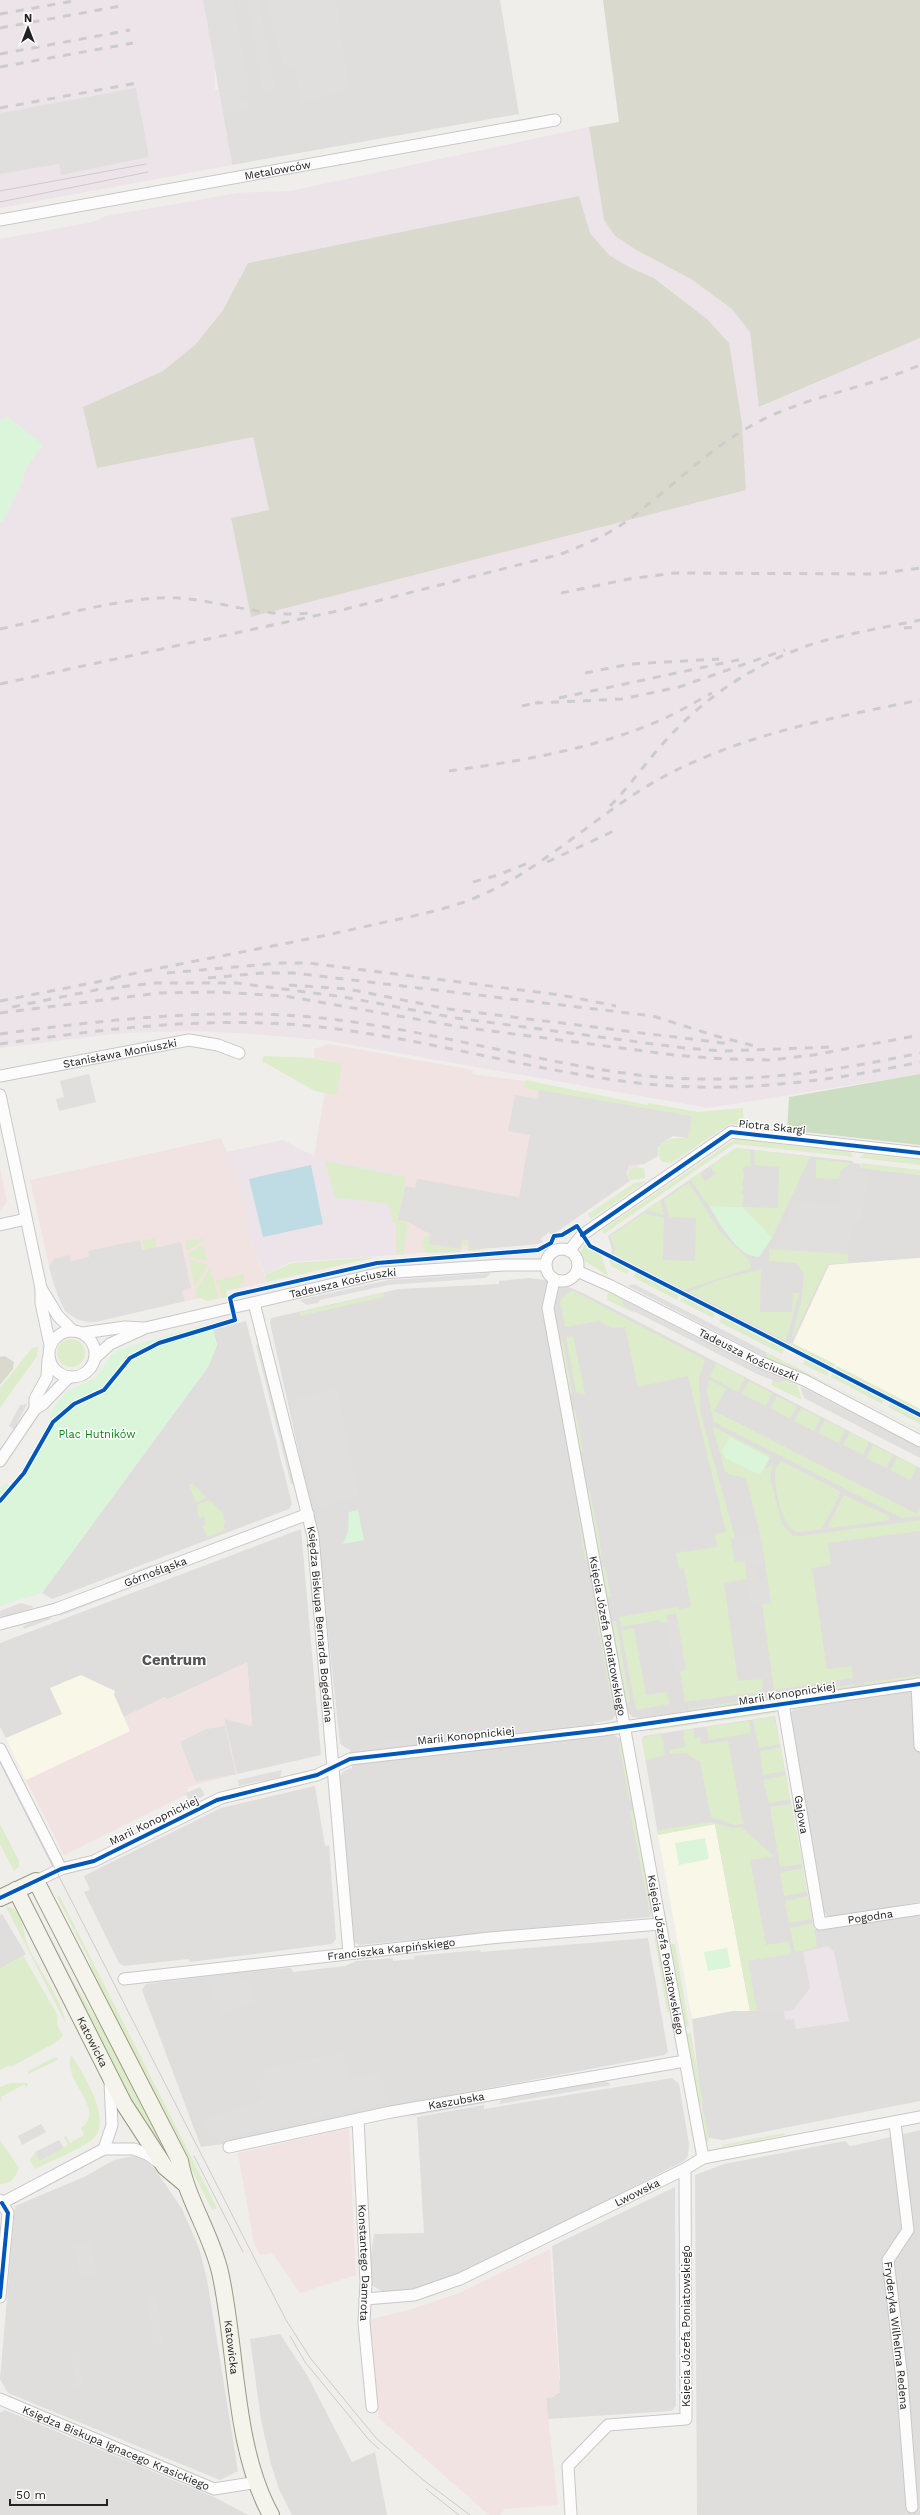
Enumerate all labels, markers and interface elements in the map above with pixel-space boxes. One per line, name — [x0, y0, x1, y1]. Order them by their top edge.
north arrow — [8, 8, 48, 48]
text: N — [24, 12, 32, 25]
street label: Metalowców — [243, 158, 312, 182]
street label: Stanisława Moniuszki — [62, 1036, 178, 1070]
street label: Piotra Skargi — [738, 1117, 806, 1137]
street label: Tadeusza Kościuszki — [288, 1266, 397, 1301]
street label: Tadeusza Kościuszki — [696, 1325, 801, 1384]
park label: Plac Hutników — [59, 1428, 136, 1441]
street label: Księdza Biskupa Bernarda Bogedaina — [304, 1525, 336, 1723]
street label: Górnośląska — [122, 1554, 188, 1589]
street label: Księcia Józefa Poniatowskiego — [587, 1555, 629, 1717]
district label: Centrum — [142, 1651, 206, 1669]
street label: Marii Konopnickiej — [738, 1680, 836, 1708]
street label: Marii Konopnickiej — [417, 1724, 515, 1748]
street label: Marii Konopnickiej — [107, 1794, 201, 1848]
street label: Gajowa — [792, 1794, 811, 1835]
street label: Księcia Józefa Poniatowskiego — [645, 1874, 687, 2036]
street label: Pogodna — [847, 1907, 894, 1926]
street label: Franciszka Karpińskiego — [327, 1935, 456, 1963]
street label: Katowicka — [74, 2014, 111, 2069]
street label: Kaszubska — [427, 2089, 485, 2112]
street label: Lwowska — [612, 2176, 662, 2209]
street label: Konstantego Damrota — [356, 2204, 373, 2322]
street label: Księcia Józefa Poniatowskiego — [680, 2245, 693, 2407]
street label: Fryderyka Wilhelma Redena — [882, 2261, 911, 2410]
street label: Katowicka — [222, 2319, 241, 2375]
street label: Księdza Biskupa Ignacego Krasickiego — [21, 2403, 212, 2493]
scale bar — [10, 2481, 107, 2507]
text: 50 m — [16, 2488, 46, 2502]

